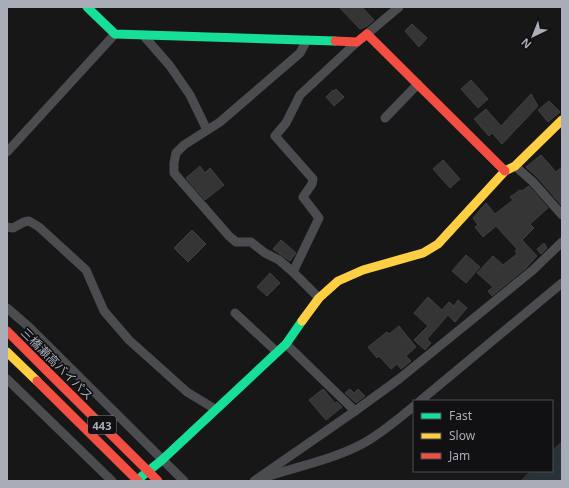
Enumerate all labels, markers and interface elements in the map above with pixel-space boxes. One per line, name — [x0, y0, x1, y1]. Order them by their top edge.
north arrow — [513, 16, 553, 56]
text: N — [517, 35, 534, 52]
street label: 三橋瀬高バイパス — [17, 324, 97, 404]
legend — [413, 400, 553, 472]
text: Fast — [449, 407, 473, 424]
road number: 443 — [88, 416, 116, 434]
text: Slow — [449, 427, 476, 444]
text: Jam — [448, 447, 470, 464]

